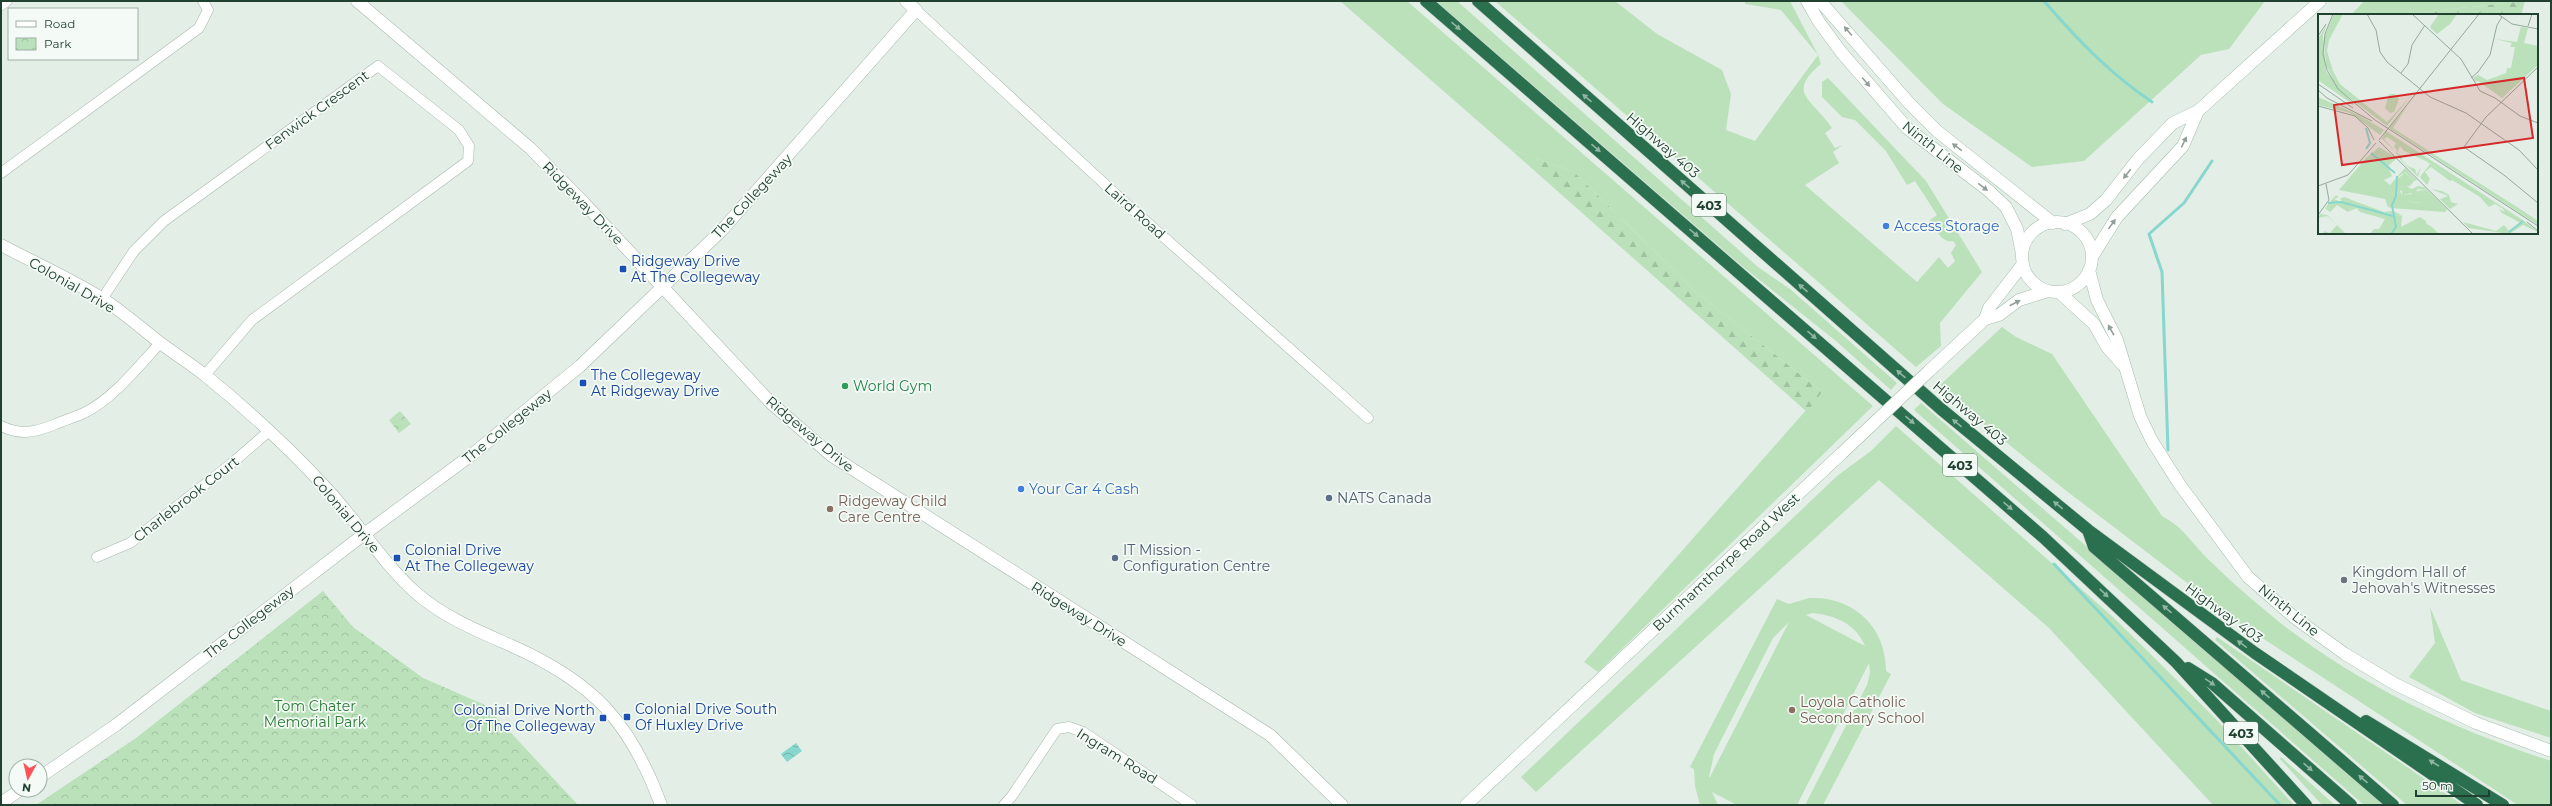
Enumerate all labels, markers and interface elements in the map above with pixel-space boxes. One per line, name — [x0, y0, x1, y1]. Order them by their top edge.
legend — [8, 8, 138, 60]
inset map — [2318, 14, 2538, 234]
text: Road — [44, 16, 75, 31]
one-way arrow — [1450, 22, 1461, 31]
one-way arrow — [1843, 26, 1852, 36]
text: Park — [44, 36, 72, 51]
street label: Fenwick Crescent — [261, 66, 373, 154]
one-way arrow — [1861, 77, 1870, 86]
one-way arrow — [1582, 93, 1592, 103]
street label: Highway 403 — [1623, 108, 1704, 182]
street label: Ninth Line — [1899, 117, 1967, 177]
one-way arrow — [2181, 136, 2187, 148]
one-way arrow — [1592, 143, 1601, 152]
one-way arrow — [1951, 143, 1962, 151]
street label: The Collegeway — [708, 150, 796, 242]
street label: Ridgeway Drive — [539, 157, 627, 249]
one-way arrow — [2122, 168, 2131, 179]
street label: Laird Road — [1101, 179, 1169, 243]
one-way arrow — [1680, 179, 1690, 188]
one-way arrow — [1978, 182, 1988, 190]
road number: 403 — [1692, 194, 1726, 216]
place label: Access Storage — [1894, 217, 1999, 235]
one-way arrow — [2108, 218, 2116, 229]
marker: Access Storage — [1881, 221, 1891, 231]
one-way arrow — [1689, 229, 1700, 238]
place label: Ridgeway Drive At The Collegeway — [631, 252, 760, 286]
street label: Colonial Drive — [26, 253, 118, 317]
marker: Ridgeway Drive At The Collegeway — [618, 264, 628, 274]
one-way arrow — [1799, 284, 1808, 293]
one-way arrow — [2009, 299, 2021, 306]
one-way arrow — [2108, 324, 2115, 336]
one-way arrow — [1806, 331, 1817, 340]
place label: The Collegeway At Ridgeway Drive — [591, 366, 720, 400]
one-way arrow — [1896, 369, 1906, 379]
place label: World Gym — [853, 377, 932, 395]
street label: Highway 403 — [1929, 377, 2011, 449]
marker: The Collegeway At Ridgeway Drive — [578, 378, 588, 388]
marker: World Gym — [840, 381, 850, 391]
street label: The Collegeway — [459, 384, 556, 467]
street label: Ridgeway Drive — [762, 392, 858, 476]
one-way arrow — [1904, 416, 1915, 425]
one-way arrow — [1952, 418, 1963, 427]
street label: Charlebrook Court — [130, 452, 243, 546]
road number: 403 — [1943, 454, 1977, 476]
street label: Colonial Drive — [308, 471, 384, 557]
place label: Your Car 4 Cash — [1029, 480, 1139, 498]
marker: Your Car 4 Cash — [1016, 484, 1026, 494]
place label: NATS Canada — [1337, 489, 1432, 507]
street label: Burnhamthorpe Road West — [1649, 489, 1804, 635]
place label: Ridgeway Child Care Centre — [838, 492, 947, 526]
marker: NATS Canada — [1324, 493, 1334, 503]
one-way arrow — [2002, 501, 2013, 510]
one-way arrow — [2052, 501, 2063, 510]
marker: Ridgeway Child Care Centre — [825, 504, 835, 514]
place label: Colonial Drive At The Collegeway — [405, 541, 534, 575]
place label: IT Mission - Configuration Centre — [1123, 541, 1270, 575]
marker: Colonial Drive At The Collegeway — [392, 553, 402, 563]
marker: IT Mission - Configuration Centre — [1110, 553, 1120, 563]
place label: Kingdom Hall of Jehovah's Witnesses — [2351, 563, 2496, 597]
marker: Kingdom Hall of Jehovah's Witnesses — [2339, 575, 2349, 585]
street label: Ridgeway Drive — [1028, 577, 1130, 651]
street label: Highway 403 — [2182, 579, 2266, 647]
street label: Ninth Line — [2255, 580, 2323, 640]
street label: The Collegeway — [200, 581, 298, 663]
one-way arrow — [2099, 589, 2109, 598]
one-way arrow — [2161, 605, 2172, 614]
one-way arrow — [2237, 640, 2247, 648]
one-way arrow — [2204, 678, 2215, 685]
one-way arrow — [2260, 690, 2270, 699]
place label: Loyola Catholic Secondary School — [1800, 693, 1925, 727]
park label: Tom Chater Memorial Park — [264, 697, 367, 731]
place label: Colonial Drive South Of Huxley Drive — [635, 700, 777, 734]
place label: Colonial Drive North Of The Collegeway — [454, 701, 595, 735]
marker: Loyola Catholic Secondary School — [1787, 705, 1797, 715]
marker: Colonial Drive South Of Huxley Drive — [622, 712, 632, 722]
marker: Colonial Drive North Of The Collegeway — [598, 713, 608, 723]
road number: 403 — [2224, 722, 2258, 744]
street label: Ingram Road — [1073, 724, 1161, 788]
north arrow — [8, 758, 48, 798]
one-way arrow — [2428, 759, 2440, 766]
one-way arrow — [2302, 762, 2313, 771]
scale bar — [2416, 772, 2489, 798]
one-way arrow — [2358, 775, 2369, 784]
text: 50 m — [2422, 778, 2453, 793]
text: N — [21, 780, 32, 795]

